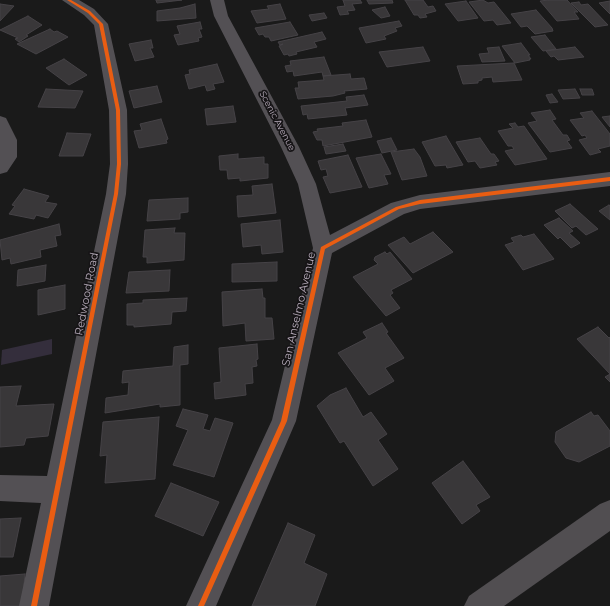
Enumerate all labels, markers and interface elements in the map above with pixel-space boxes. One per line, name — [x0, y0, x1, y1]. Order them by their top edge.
street label: Scenic Avenue — [257, 89, 297, 153]
street label: Redwood Road — [72, 251, 102, 337]
street label: San Anselmo Avenue — [279, 251, 319, 367]

